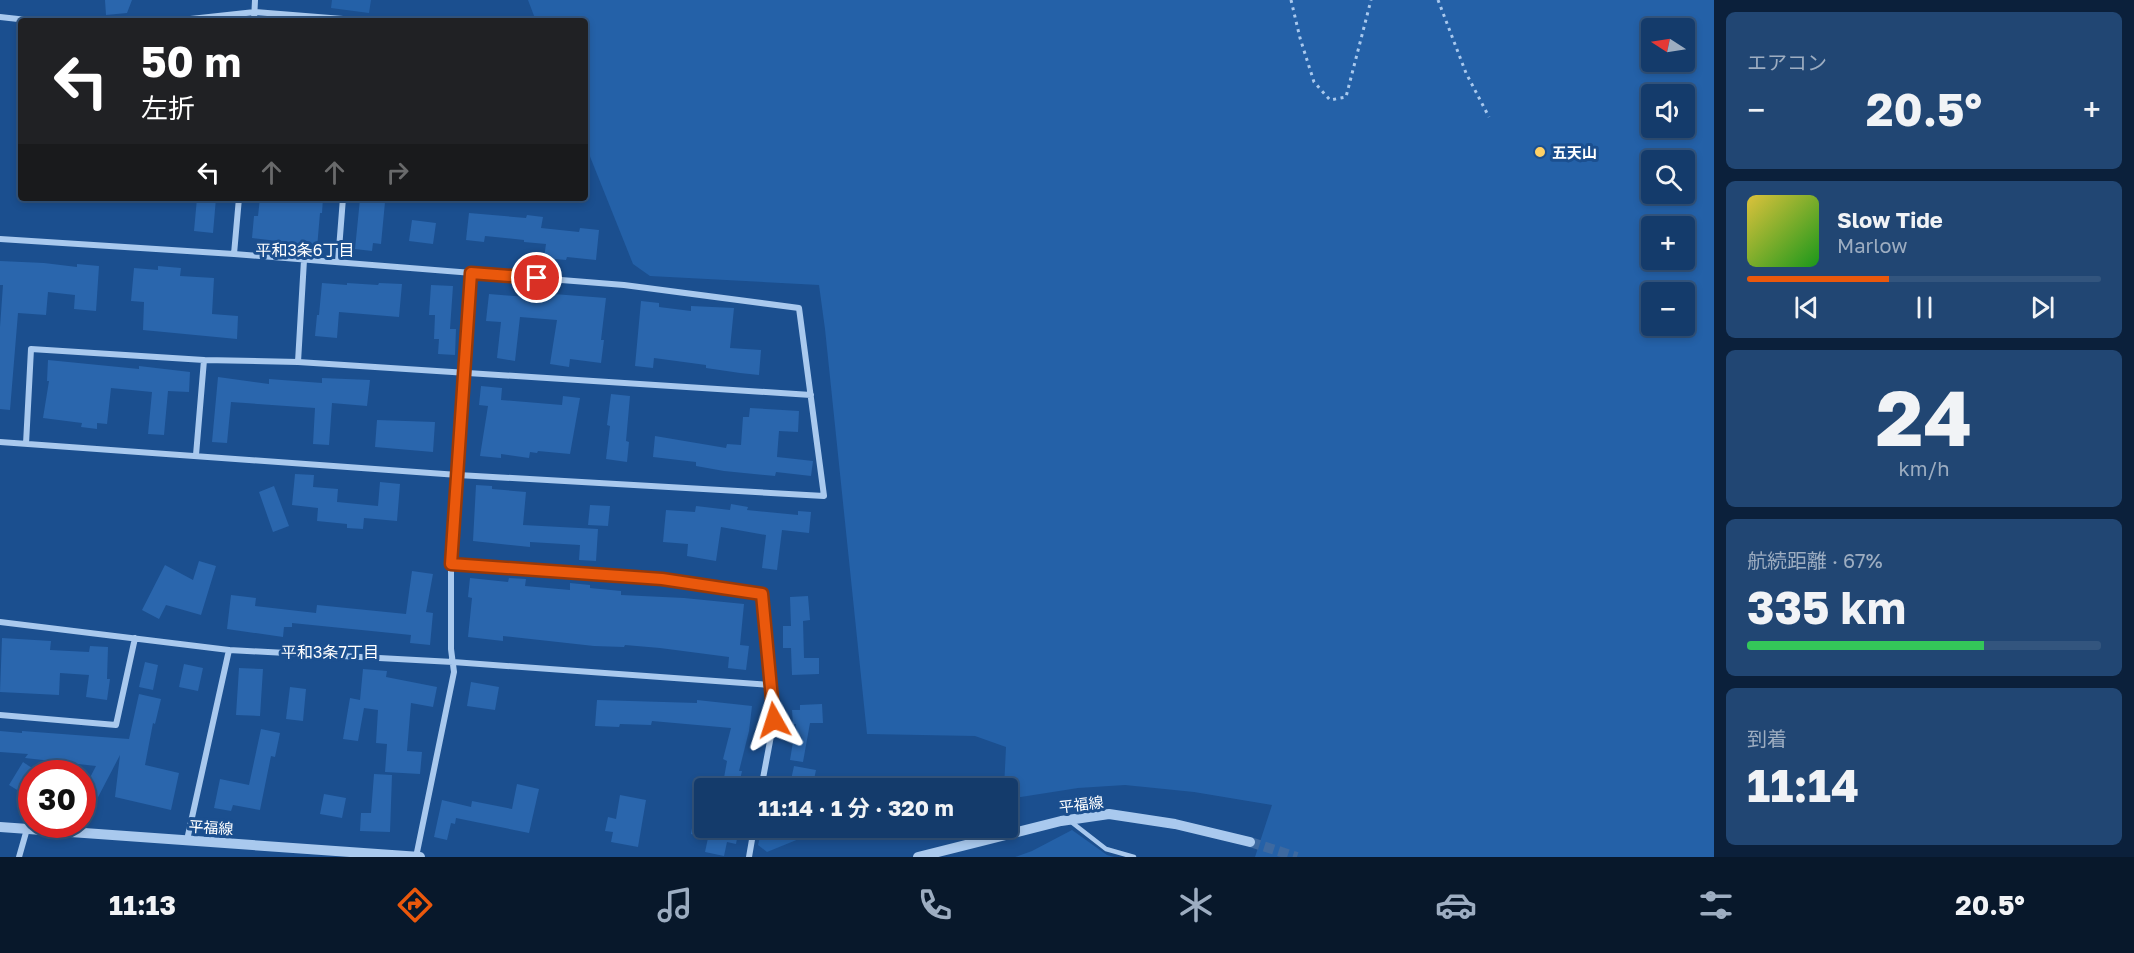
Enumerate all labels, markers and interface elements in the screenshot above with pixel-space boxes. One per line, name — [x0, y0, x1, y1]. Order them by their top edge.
north arrow — [1641, 18, 1695, 72]
map controls — [1641, 18, 1695, 336]
text: 50 m — [141, 36, 241, 86]
icon: left — [42, 42, 120, 120]
text: エアコン — [1747, 50, 1827, 74]
text: 20.5° — [1866, 82, 1982, 136]
button: sound — [1641, 84, 1695, 138]
text: − — [1747, 90, 1765, 129]
text: + — [2083, 90, 2101, 129]
text: 左折 — [141, 92, 195, 124]
place label: 五天山 — [1552, 143, 1597, 161]
marker: 五天山 — [1533, 145, 1547, 159]
button: search — [1641, 150, 1695, 204]
icon: left — [192, 156, 225, 189]
icon: ahead — [255, 156, 288, 189]
icon: ahead — [318, 156, 351, 189]
icon: right — [381, 156, 414, 189]
text: Slow Tide — [1837, 206, 1943, 233]
button: + — [1641, 216, 1695, 270]
text: Marlow — [1837, 233, 1908, 257]
district label: 平和3条6丁目 — [255, 240, 355, 260]
pin — [511, 252, 562, 303]
icon: arrive — [520, 261, 553, 294]
button: − — [1641, 282, 1695, 336]
icon: previous — [1790, 291, 1823, 324]
icon: pause — [1908, 291, 1941, 324]
icon: next — [2026, 291, 2059, 324]
text: 24 — [1876, 370, 1972, 463]
text: km/h — [1899, 456, 1949, 480]
text: 航続距離 · 67% — [1747, 548, 1883, 572]
text: 335 km — [1747, 580, 1906, 634]
district label: 平和3条7丁目 — [281, 642, 379, 662]
position arrow — [742, 688, 806, 752]
text: 到着 — [1747, 726, 1787, 750]
text: 11:14 — [1747, 758, 1859, 812]
speed limit sign: 30 — [18, 760, 96, 838]
street label: 平福線 — [1058, 792, 1104, 816]
text: 11:14 · 1 分 · 320 m — [758, 794, 954, 821]
street label: 平福線 — [188, 816, 234, 838]
icon: directions — [394, 884, 436, 926]
icon: music — [654, 884, 696, 926]
icon: phone — [914, 884, 956, 926]
icon: climate — [1175, 884, 1217, 926]
icon: car — [1435, 884, 1477, 926]
icon: filters — [1695, 884, 1737, 926]
text: 11:13 — [109, 889, 176, 921]
text: 20.5° — [1955, 889, 2025, 921]

